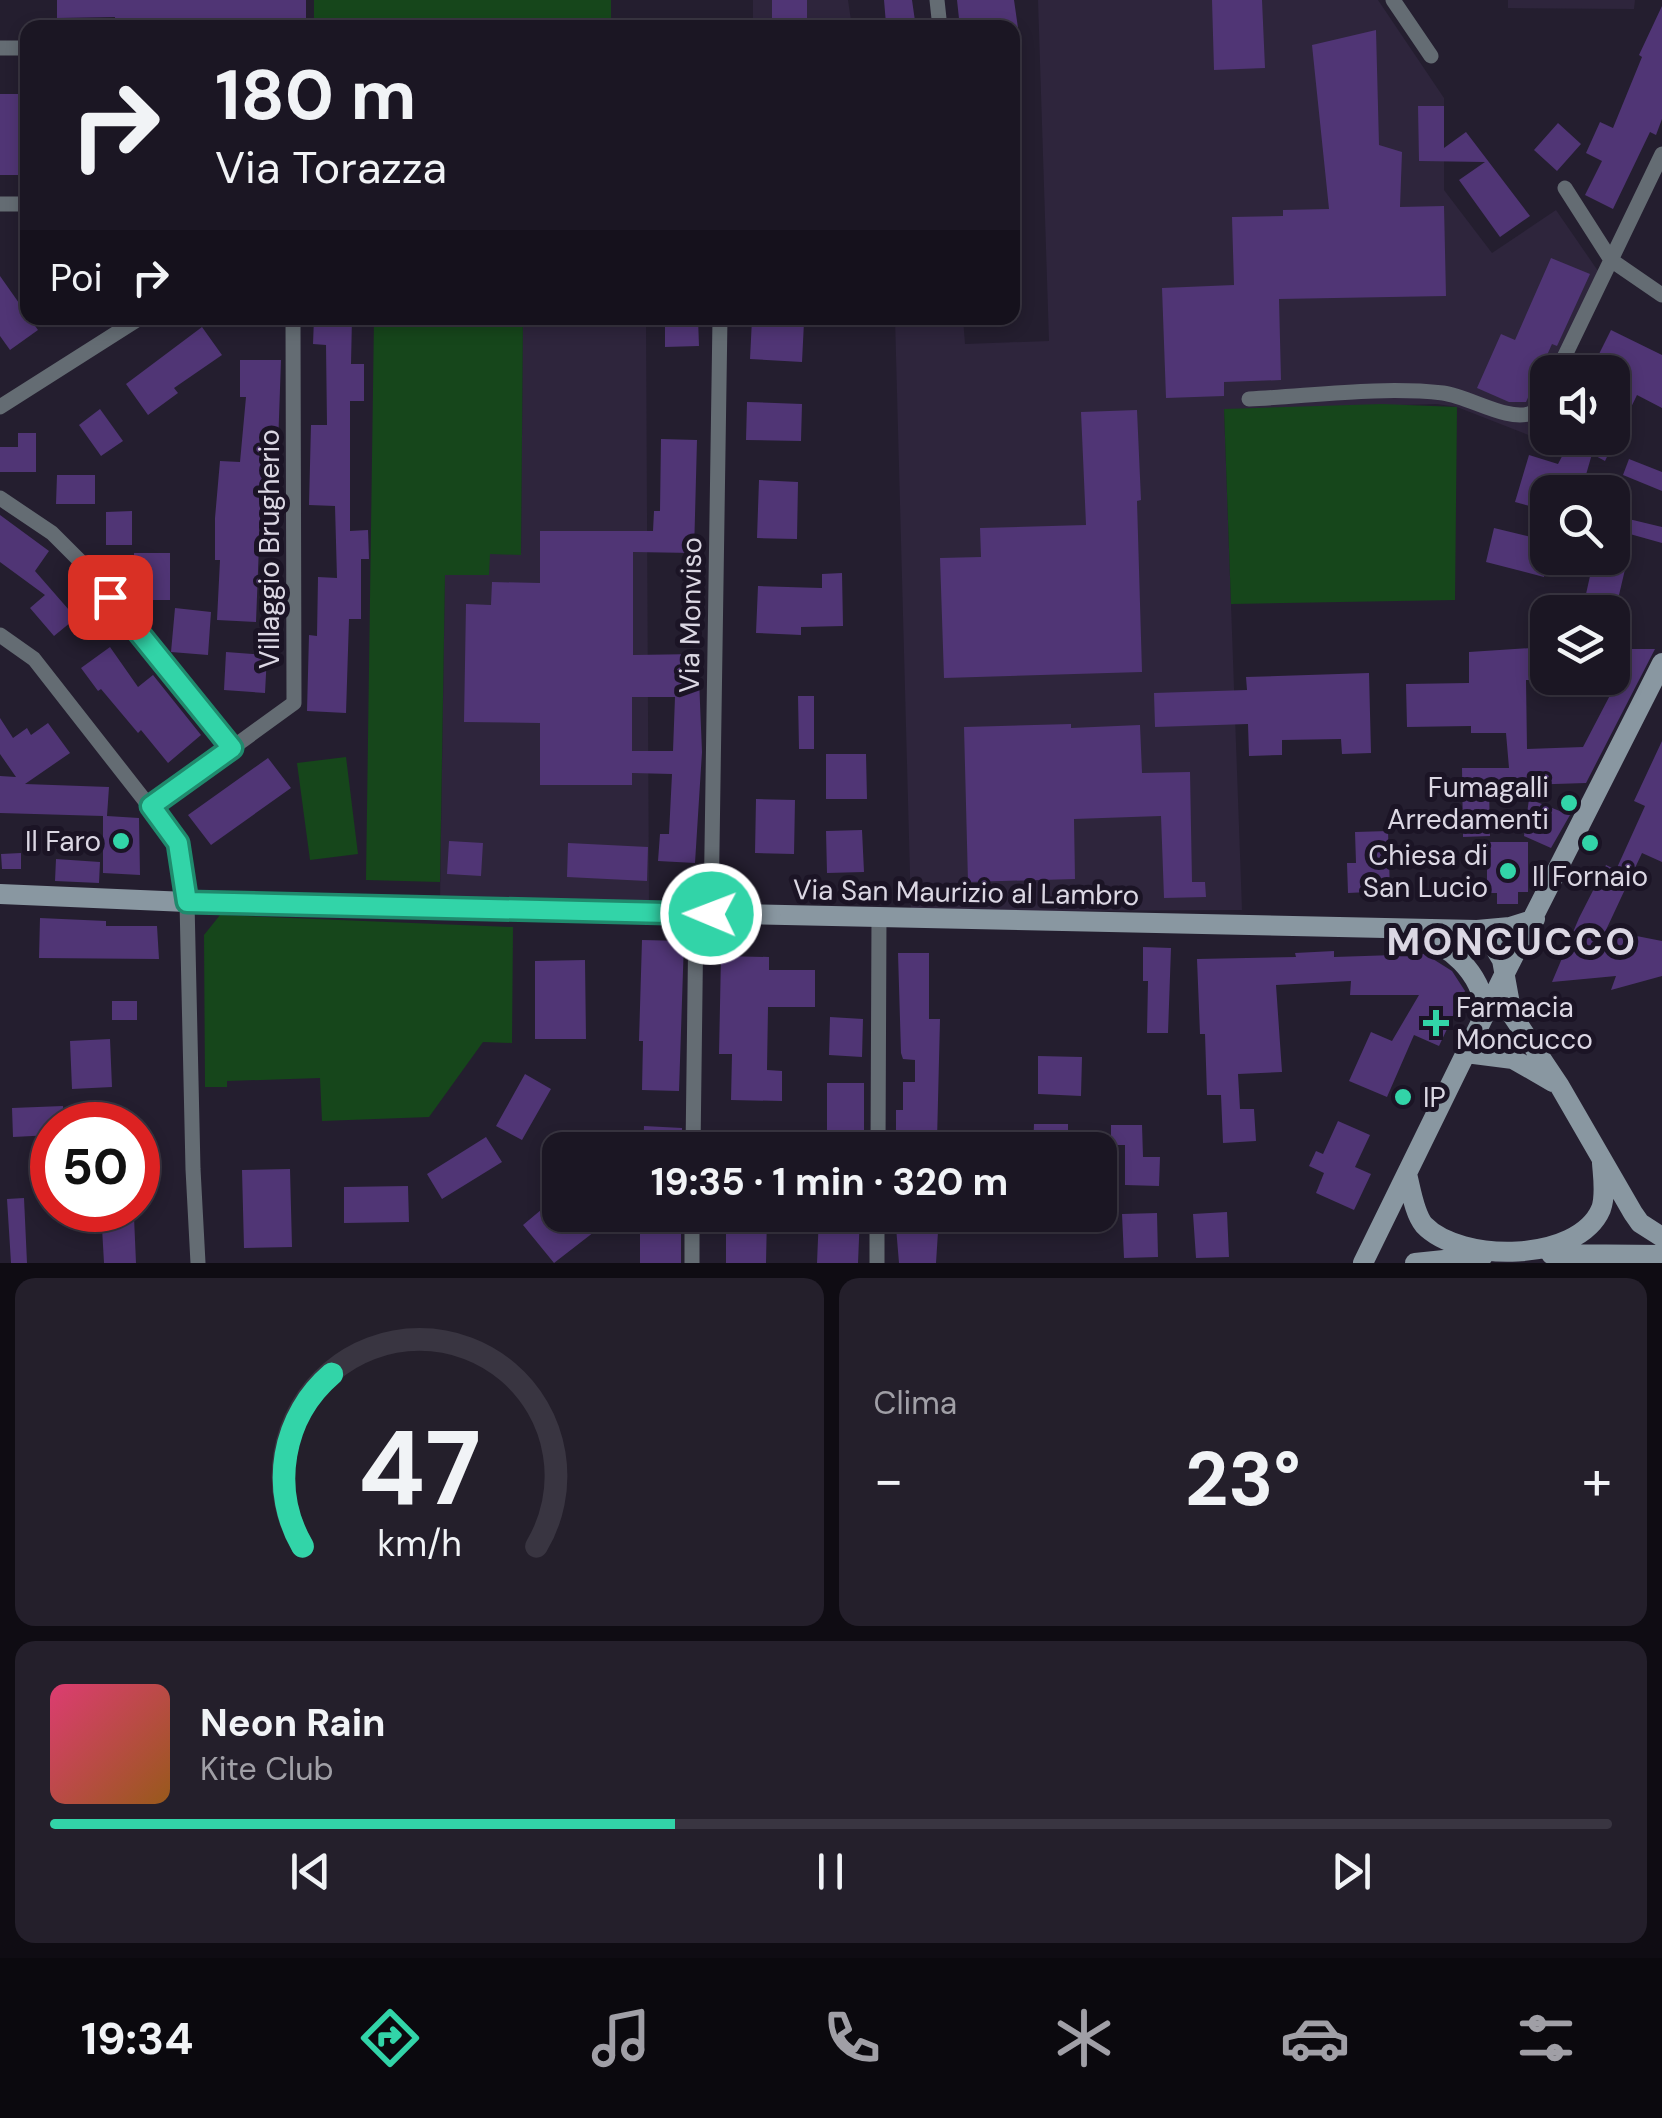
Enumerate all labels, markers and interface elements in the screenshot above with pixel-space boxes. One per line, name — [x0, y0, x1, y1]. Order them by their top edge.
text: 180 m — [215, 50, 416, 141]
icon: right — [50, 60, 180, 190]
text: Via Torazza — [215, 138, 447, 197]
icon: right — [123, 250, 178, 305]
text: Poi — [50, 253, 103, 303]
map controls — [1530, 355, 1630, 695]
button: sound — [1530, 355, 1630, 455]
street label: Villaggio Brugherio — [251, 429, 288, 669]
button: search — [1530, 475, 1630, 575]
street label: Via Monviso — [671, 537, 710, 693]
pin — [68, 555, 153, 640]
icon: arrive — [83, 570, 138, 625]
button: layers — [1530, 595, 1630, 695]
place label: Fumagalli Arredamenti — [1387, 769, 1549, 838]
marker: Fumagalli Arredamenti — [1558, 792, 1580, 814]
place label: Il Faro — [25, 823, 101, 860]
marker: Il Faro — [110, 830, 132, 852]
marker: Il Fornaio — [1579, 832, 1601, 854]
place label: Chiesa di San Lucio — [1363, 837, 1488, 906]
place label: Il Fornaio — [1532, 858, 1648, 895]
marker: Chiesa di San Lucio — [1497, 860, 1519, 882]
position arrow — [659, 862, 763, 966]
street label: Via San Maurizio al Lambro — [792, 871, 1140, 914]
district label: MONCUCCO — [1386, 917, 1638, 967]
place label: Farmacia Moncucco — [1456, 989, 1593, 1058]
marker: Farmacia Moncucco — [1425, 1012, 1447, 1034]
place label: IP — [1423, 1079, 1446, 1116]
marker: IP — [1392, 1086, 1414, 1108]
speed limit sign: 50 — [30, 1102, 160, 1232]
text: 19:35 · 1 min · 320 m — [651, 1157, 1008, 1207]
text: Clima — [874, 1382, 957, 1424]
text: 47 — [358, 1401, 481, 1536]
text: 23° — [1185, 1431, 1301, 1528]
text: − — [874, 1444, 904, 1516]
text: + — [1582, 1444, 1612, 1516]
text: km/h — [377, 1521, 461, 1567]
text: Neon Rain — [200, 1698, 385, 1748]
text: Kite Club — [200, 1748, 334, 1790]
icon: previous — [283, 1844, 338, 1899]
icon: pause — [803, 1844, 858, 1899]
icon: next — [1324, 1844, 1379, 1899]
icon: directions — [355, 2003, 425, 2073]
icon: music — [586, 2003, 656, 2073]
icon: phone — [817, 2003, 887, 2073]
icon: climate — [1049, 2003, 1119, 2073]
icon: car — [1280, 2003, 1350, 2073]
icon: filters — [1511, 2003, 1581, 2073]
text: 19:34 — [81, 2009, 193, 2068]

